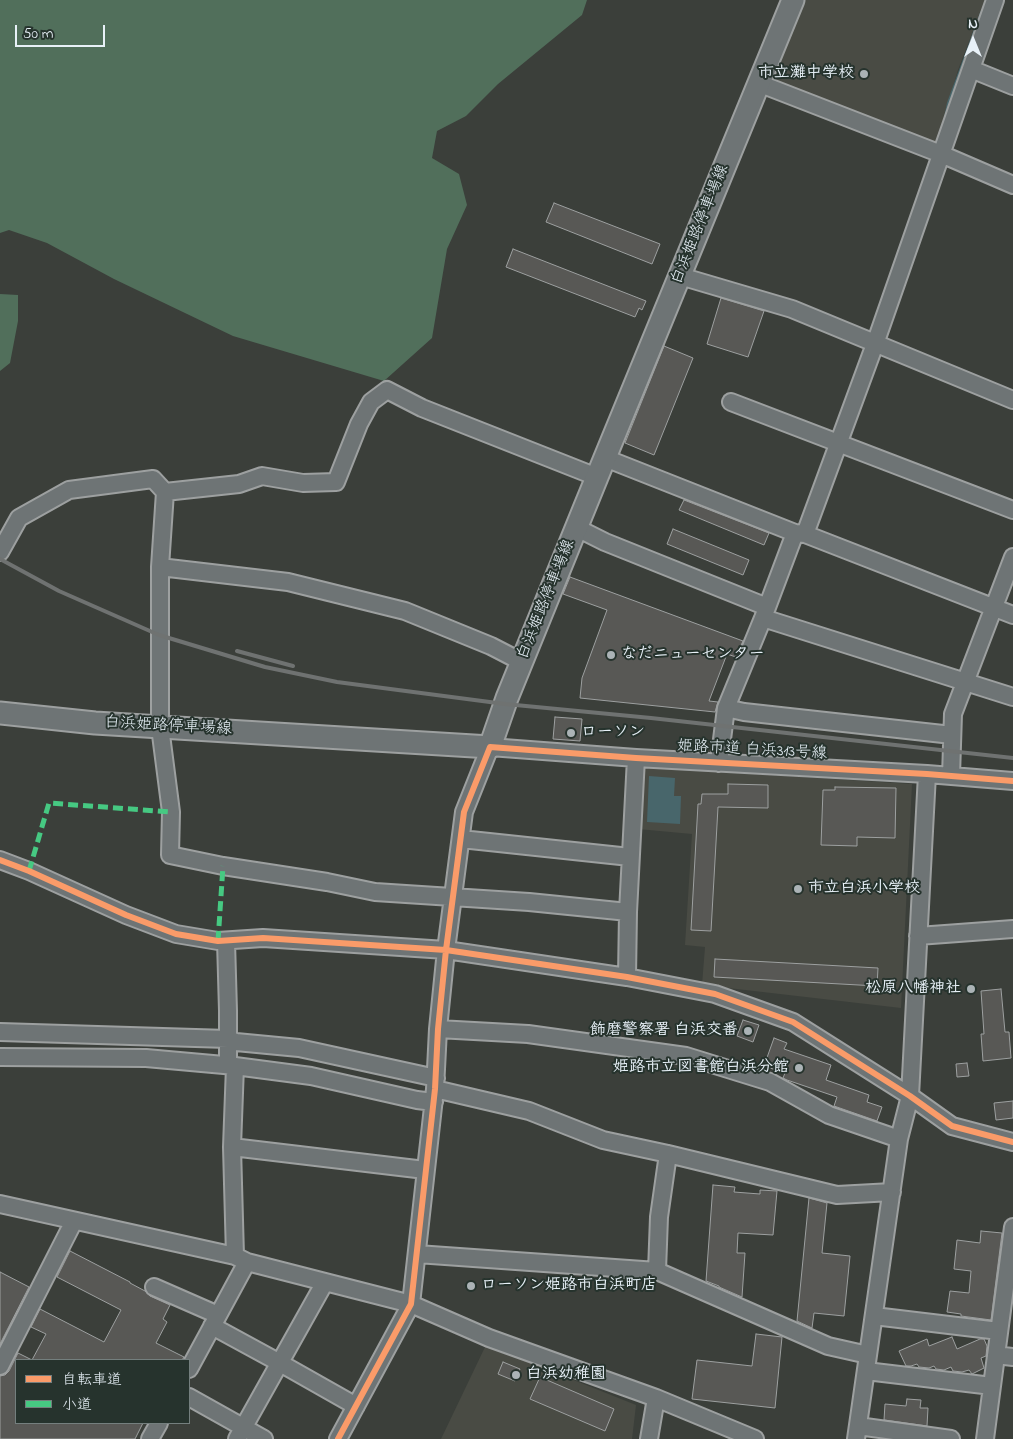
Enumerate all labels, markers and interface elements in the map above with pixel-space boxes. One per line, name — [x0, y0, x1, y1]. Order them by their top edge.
text: N — [968, 14, 978, 35]
scale bar — [18, 15, 108, 47]
north arrow — [948, 15, 998, 65]
text: 50 m — [23, 23, 53, 45]
place label: 市立灘中学校 — [758, 64, 854, 84]
marker: 市立灘中学校 — [858, 68, 870, 80]
street label: 白浜姫路停車場線 — [668, 162, 734, 288]
street label: 白浜姫路停車場線 — [514, 537, 580, 663]
place label: なだニューセンター — [621, 645, 765, 665]
marker: なだニューセンター — [605, 649, 617, 661]
street label: 白浜姫路停車場線 — [104, 714, 232, 740]
place label: ローソン — [581, 723, 645, 743]
marker: ローソン — [565, 727, 577, 739]
street label: 姫路市道 白浜313号線 — [676, 737, 828, 765]
place label: 市立白浜小学校 — [808, 879, 920, 899]
marker: 市立白浜小学校 — [792, 883, 804, 895]
place label: 松原八幡神社 — [865, 979, 961, 999]
marker: 松原八幡神社 — [965, 983, 977, 995]
place label: 飾磨警察署 白浜交番 — [590, 1021, 738, 1041]
marker: 飾磨警察署 白浜交番 — [742, 1025, 754, 1037]
place label: 姫路市立図書館白浜分館 — [613, 1058, 789, 1078]
marker: 姫路市立図書館白浜分館 — [793, 1062, 805, 1074]
place label: ローソン姫路市白浜町店 — [481, 1276, 657, 1296]
marker: ローソン姫路市白浜町店 — [465, 1280, 477, 1292]
legend — [15, 1359, 190, 1424]
place label: 白浜幼稚園 — [526, 1365, 606, 1385]
text: 自転車道 — [62, 1369, 122, 1391]
marker: 白浜幼稚園 — [510, 1369, 522, 1381]
text: 小道 — [62, 1394, 92, 1416]

